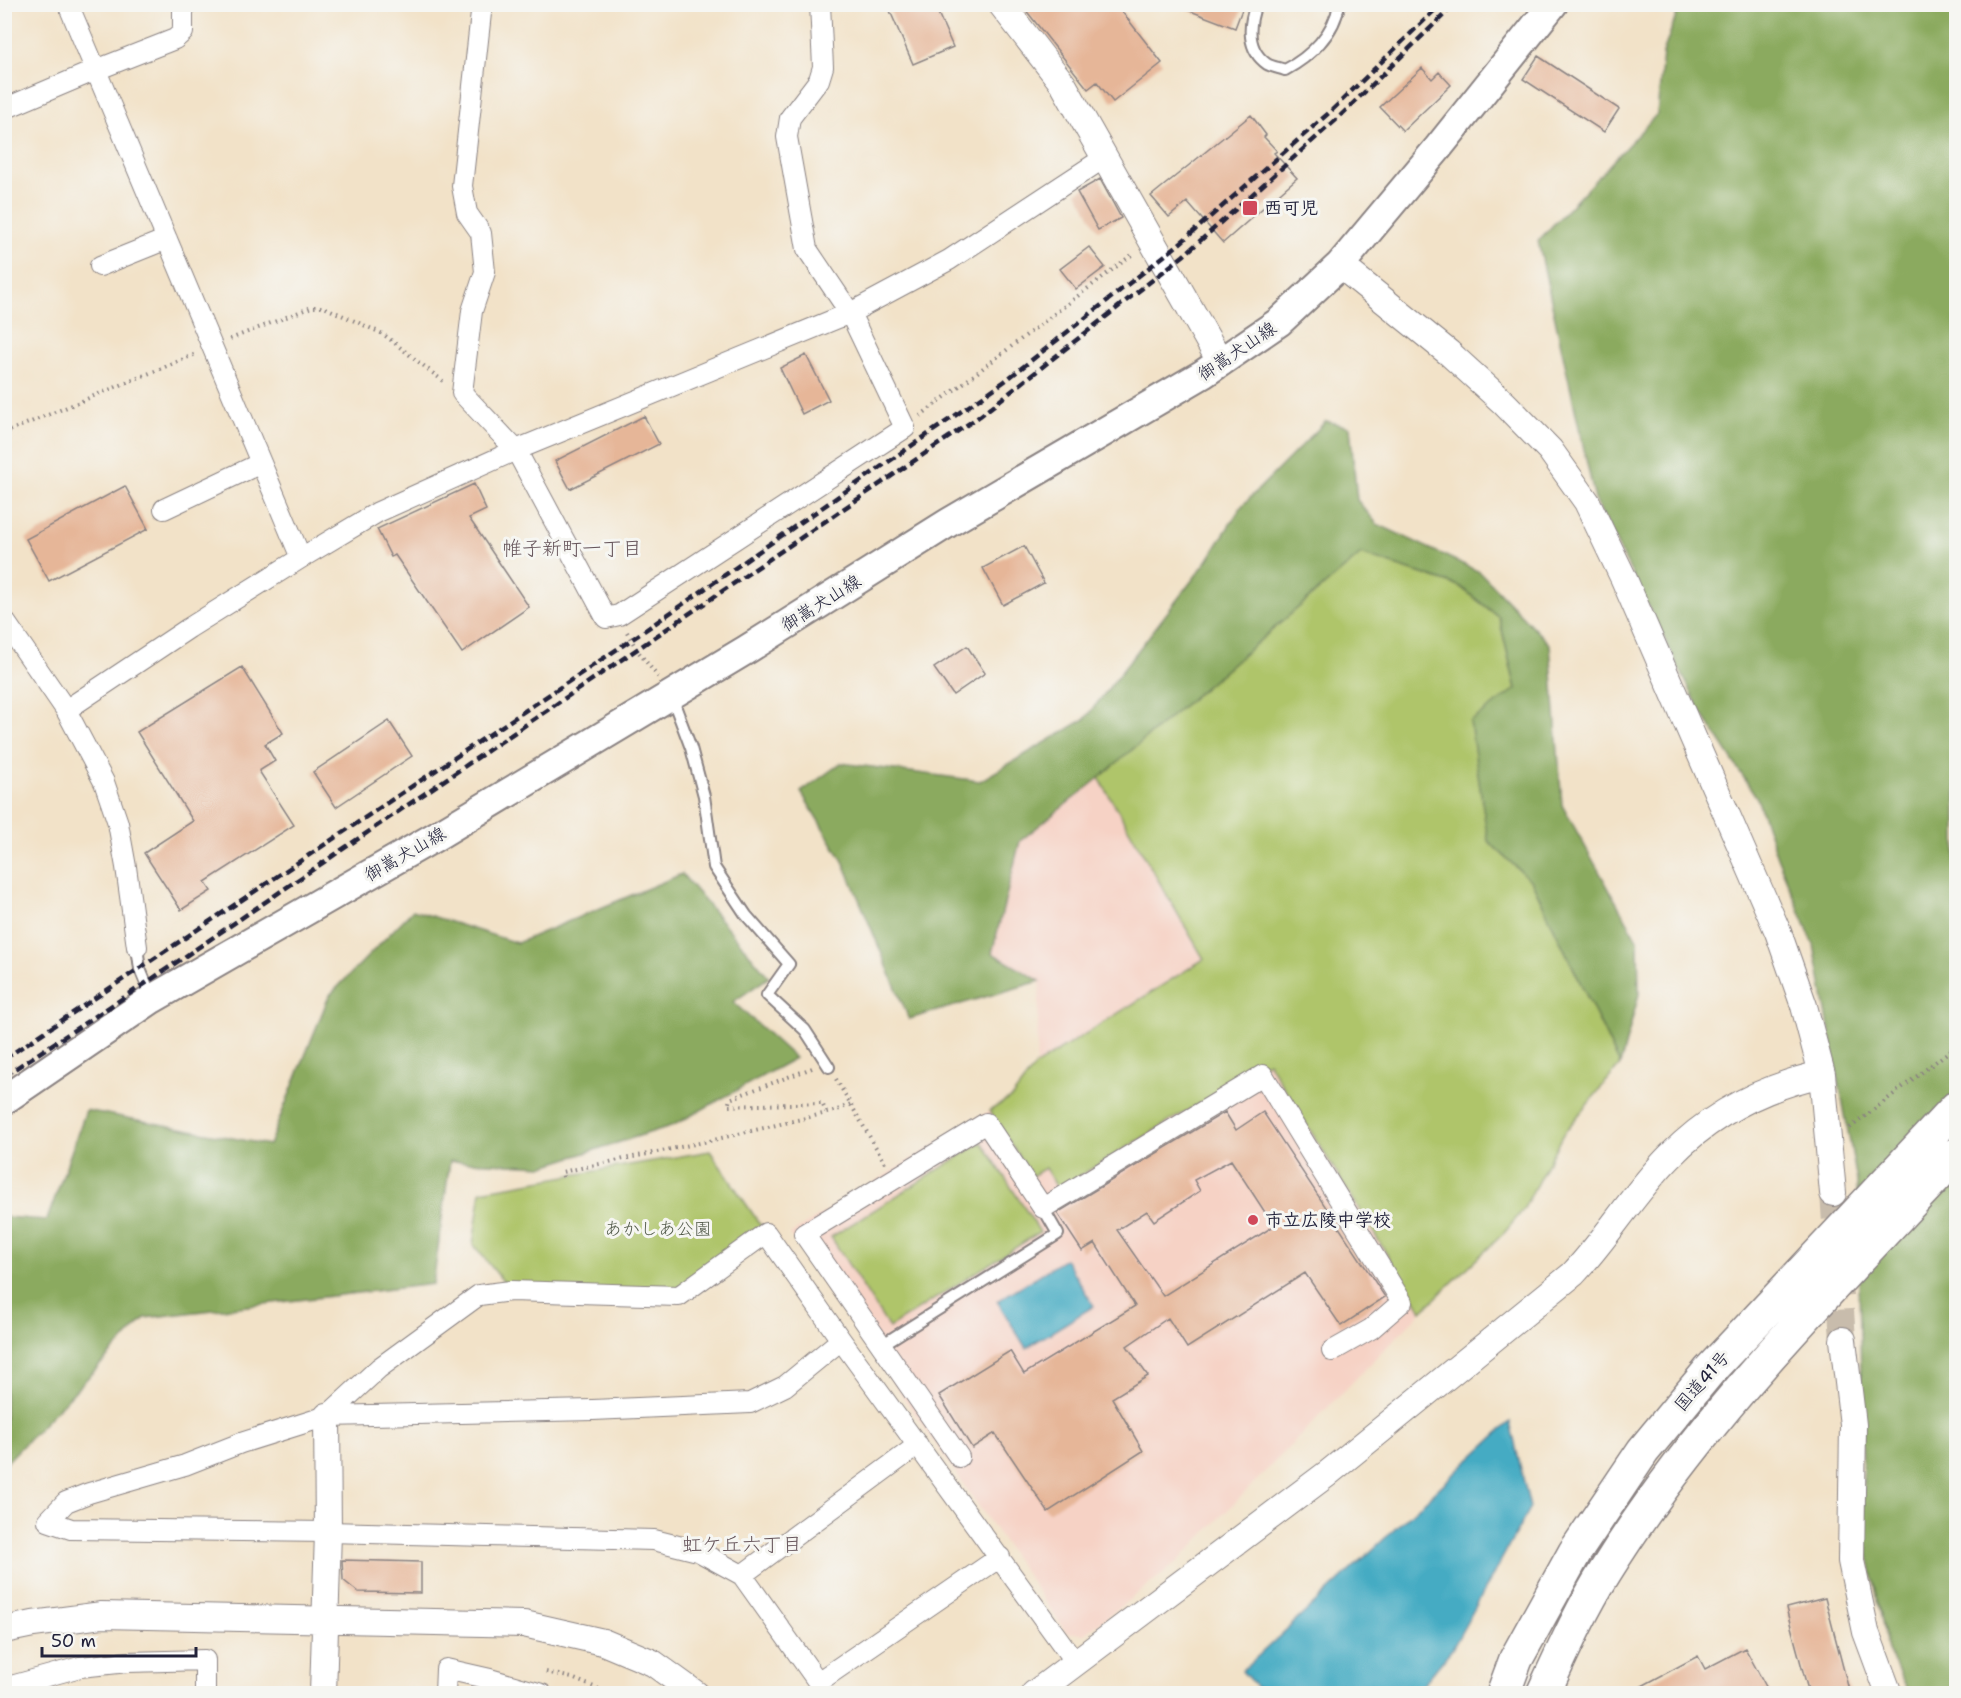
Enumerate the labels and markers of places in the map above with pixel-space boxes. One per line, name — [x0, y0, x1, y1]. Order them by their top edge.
place label: 西可児 — [1264, 196, 1318, 220]
marker: 西可児 — [1241, 199, 1259, 217]
place label: 市立広陵中学校 — [1265, 1208, 1391, 1232]
marker: 市立広陵中学校 — [1246, 1213, 1260, 1227]

